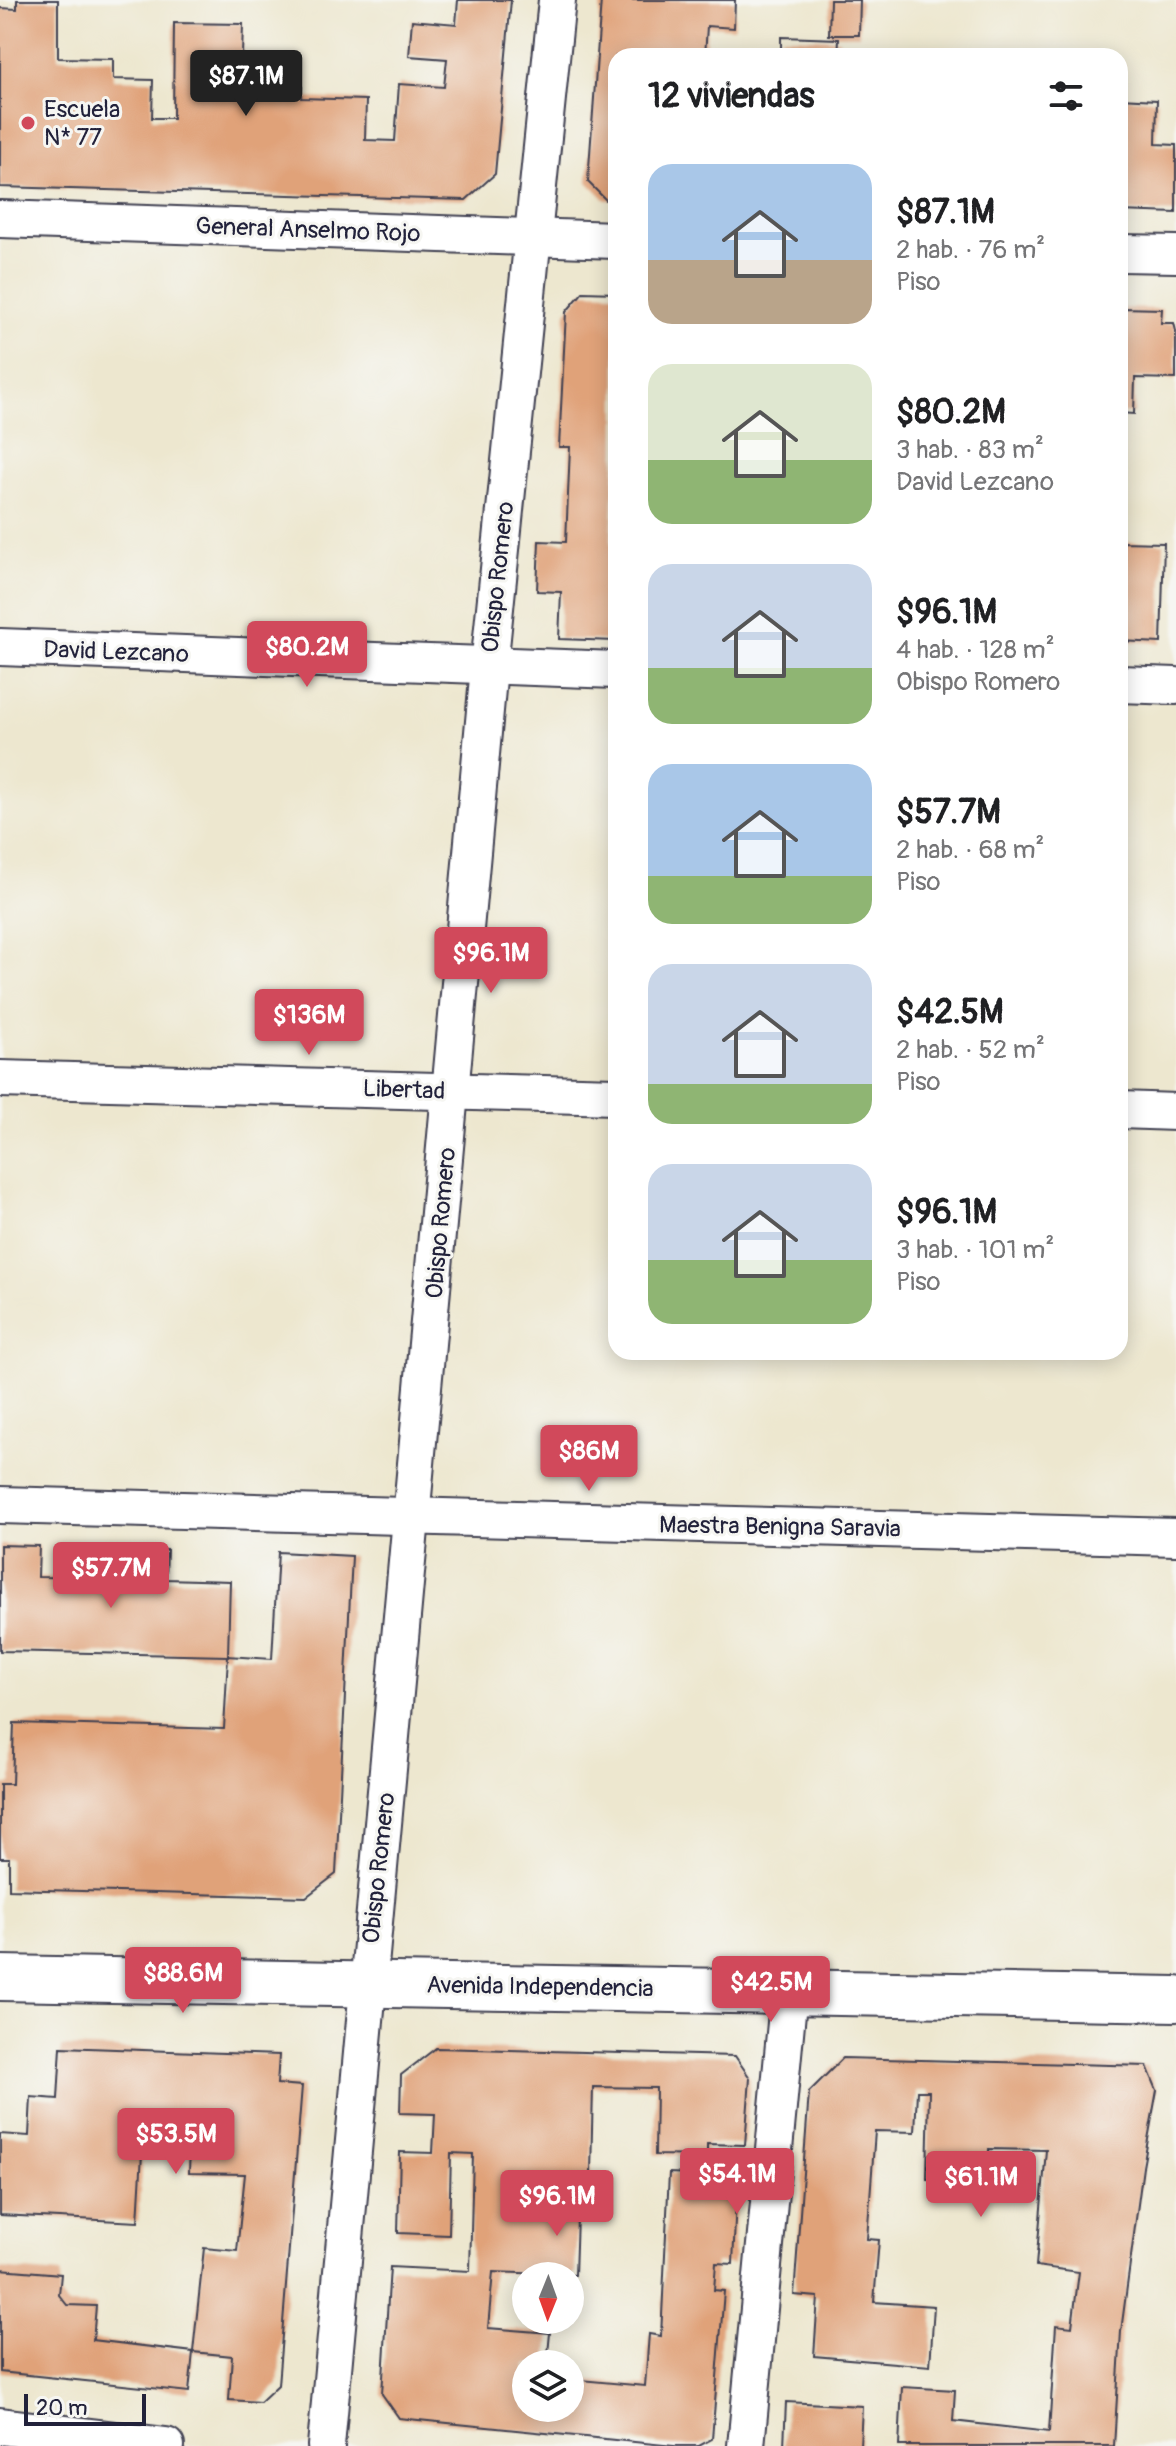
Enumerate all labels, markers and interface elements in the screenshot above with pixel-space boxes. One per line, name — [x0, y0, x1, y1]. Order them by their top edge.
pin: $87.1M — [181, 50, 311, 118]
text: $87.1M — [208, 60, 284, 92]
icon: filters — [1044, 74, 1088, 118]
text: 12 viviendas — [648, 75, 814, 118]
place label: Escuela N* 77 — [44, 95, 120, 152]
marker: Escuela N* 77 — [19, 114, 37, 132]
text: $87.1M — [896, 191, 995, 234]
icon: home — [712, 196, 808, 292]
street label: General Anselmo Rojo — [195, 212, 421, 248]
text: 2 hab. · 76 m² — [896, 234, 1045, 266]
text: Piso — [896, 266, 941, 298]
text: $80.2M — [896, 391, 1006, 434]
icon: home — [712, 396, 808, 492]
text: 3 hab. · 83 m² — [896, 434, 1044, 466]
text: David Lezcano — [896, 466, 1054, 498]
street label: Obispo Romero — [476, 500, 520, 654]
text: $96.1M — [896, 591, 997, 634]
icon: home — [712, 596, 808, 692]
pin: $80.2M — [242, 621, 372, 689]
text: $80.2M — [265, 631, 349, 663]
text: 4 hab. · 128 m² — [896, 634, 1055, 666]
street label: David Lezcano — [43, 635, 189, 669]
text: Obispo Romero — [896, 666, 1060, 698]
text: $57.7M — [896, 791, 1001, 834]
icon: home — [712, 796, 808, 892]
text: 2 hab. · 68 m² — [896, 834, 1044, 866]
text: Piso — [896, 866, 941, 898]
pin: $96.1M — [426, 927, 556, 995]
text: $96.1M — [452, 937, 530, 969]
pin: $136M — [253, 989, 365, 1057]
text: $42.5M — [896, 991, 1004, 1034]
icon: home — [712, 996, 808, 1092]
text: $136M — [273, 999, 345, 1031]
text: 2 hab. · 52 m² — [896, 1034, 1045, 1066]
text: Piso — [896, 1066, 941, 1098]
street label: Libertad — [362, 1074, 446, 1106]
street label: Obispo Romero — [420, 1146, 462, 1300]
text: $96.1M — [896, 1191, 997, 1234]
icon: home — [712, 1196, 808, 1292]
text: 3 hab. · 101 m² — [896, 1234, 1054, 1266]
text: Piso — [896, 1266, 941, 1298]
pin: $86M — [542, 1425, 636, 1493]
text: $86M — [558, 1435, 620, 1467]
street label: Maestra Benigna Saravia — [659, 1510, 901, 1544]
pin: $57.7M — [46, 1542, 176, 1610]
text: $57.7M — [71, 1552, 151, 1584]
street label: Obispo Romero — [357, 1791, 401, 1945]
pin: $88.6M — [118, 1947, 248, 2015]
pin: $42.5M — [706, 1956, 836, 2024]
text: $88.6M — [143, 1957, 223, 1989]
text: $42.5M — [730, 1966, 812, 1998]
street label: Avenida Independencia — [426, 1971, 654, 2003]
pin: $53.5M — [111, 2108, 241, 2176]
text: $53.5M — [135, 2118, 217, 2150]
pin: $54.1M — [672, 2148, 802, 2216]
pin: $61.1M — [916, 2151, 1046, 2219]
text: $54.1M — [698, 2158, 776, 2190]
text: $61.1M — [944, 2161, 1018, 2193]
pin: $96.1M — [492, 2170, 622, 2238]
text: $96.1M — [518, 2180, 596, 2212]
north arrow — [512, 2262, 584, 2334]
map controls — [512, 2262, 584, 2422]
button: layers — [512, 2350, 584, 2422]
scale bar — [24, 2390, 146, 2426]
text: 20 m — [36, 2394, 88, 2422]

